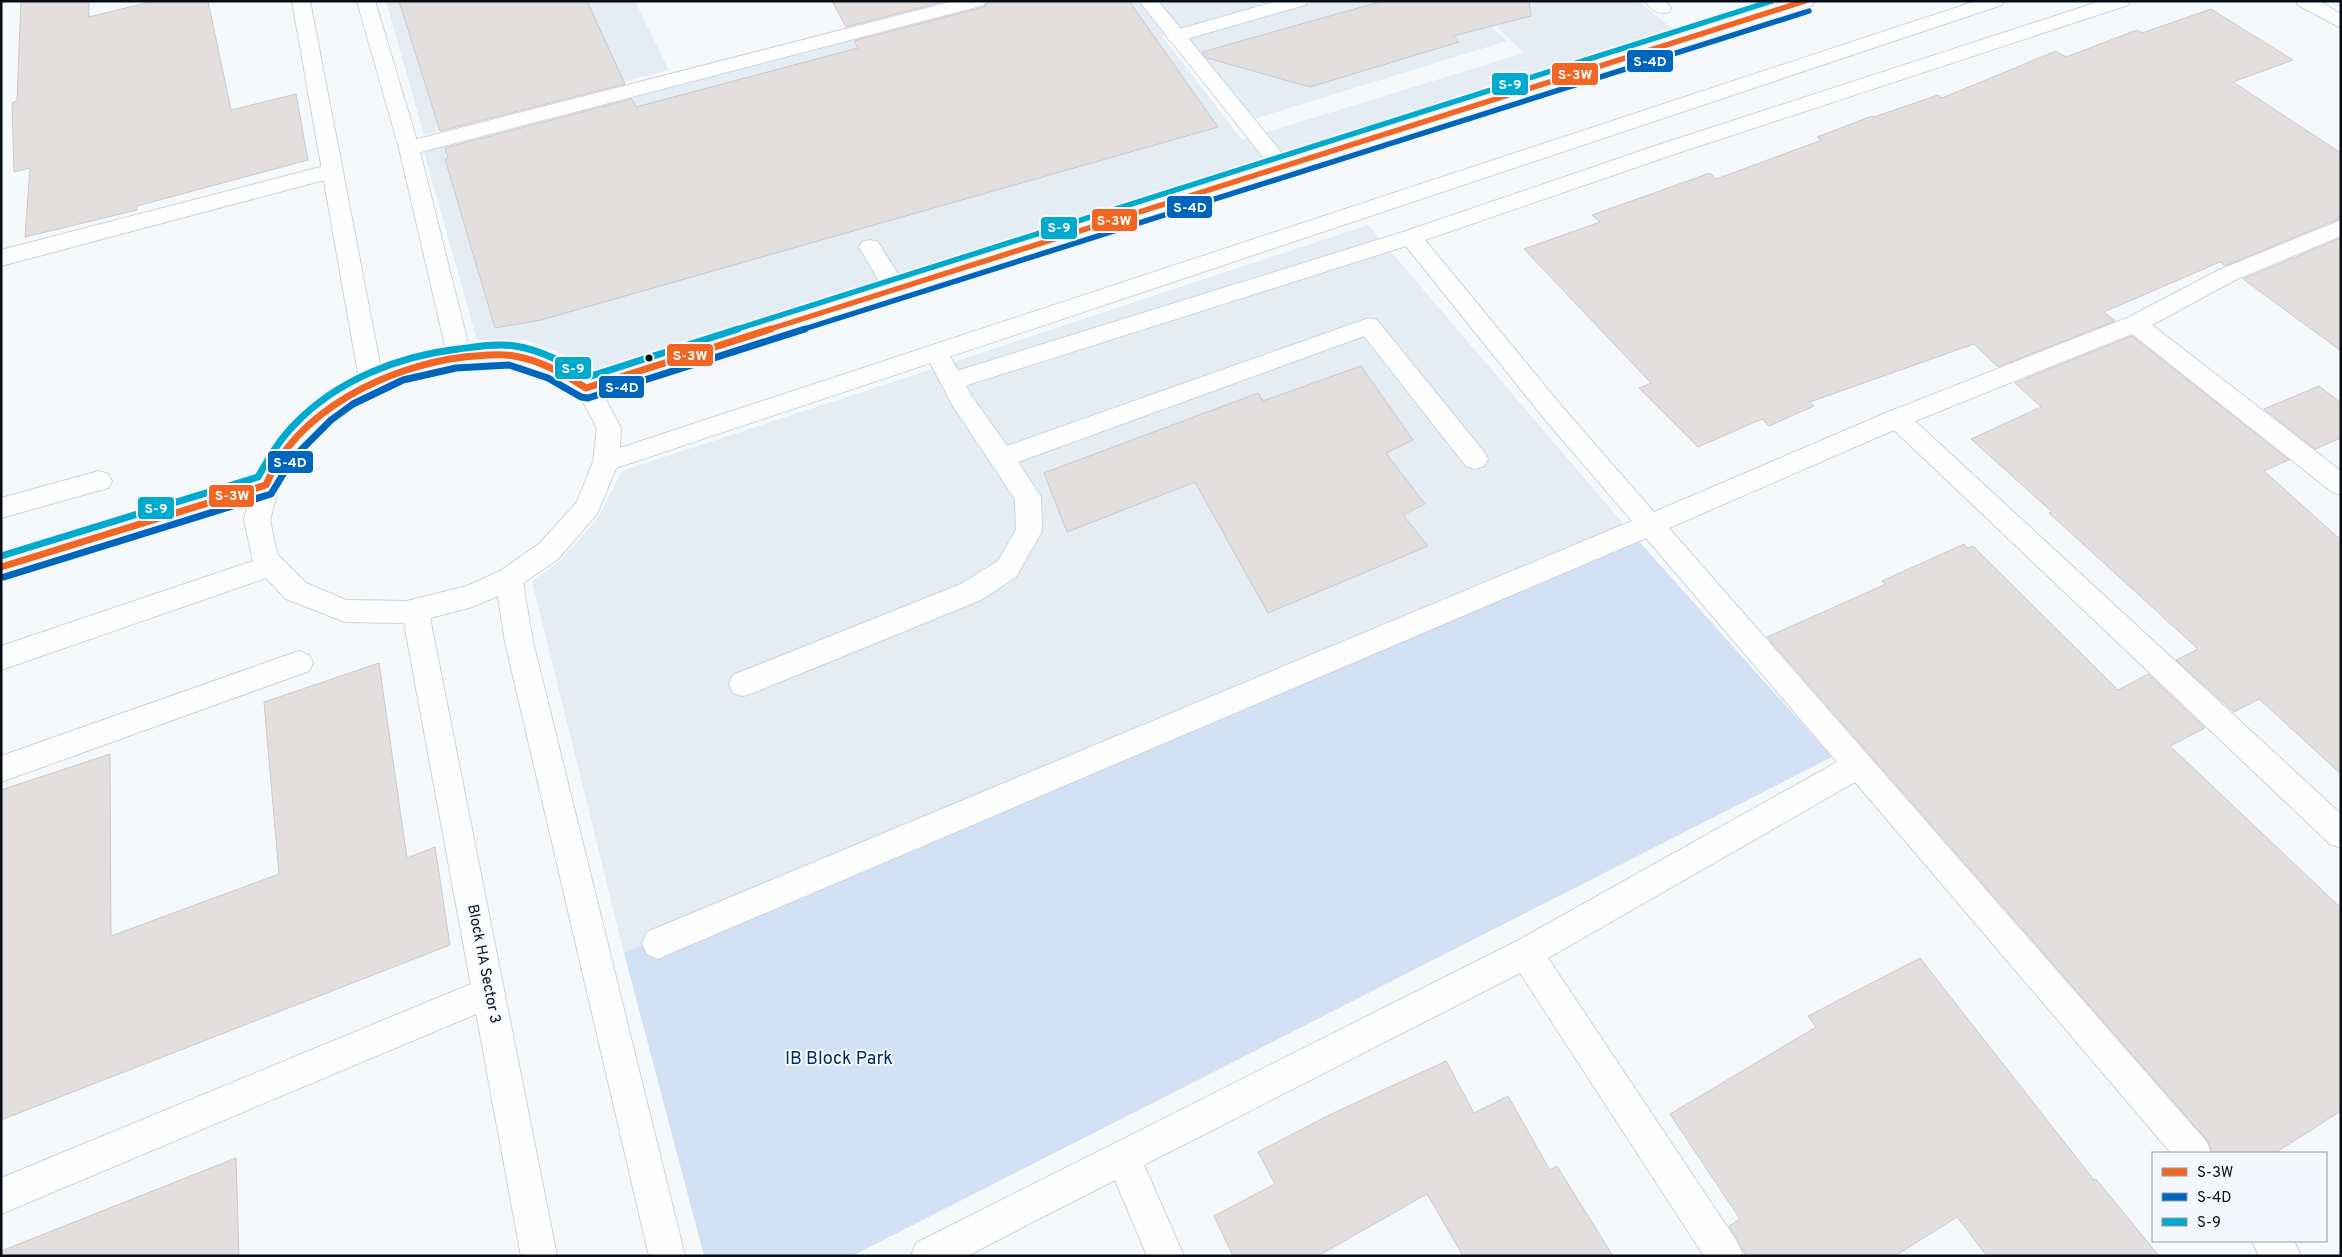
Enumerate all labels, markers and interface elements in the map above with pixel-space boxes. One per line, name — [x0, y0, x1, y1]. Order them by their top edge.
line badge: S-4D — [1626, 49, 1674, 73]
text: S-4D — [1633, 54, 1667, 71]
line badge: S-3W — [1551, 62, 1599, 86]
text: S-3W — [1558, 67, 1592, 84]
line badge: S-9 — [1491, 72, 1529, 96]
text: S-9 — [1499, 77, 1522, 94]
line badge: S-4D — [1166, 195, 1213, 219]
text: S-4D — [1173, 200, 1207, 217]
line badge: S-3W — [1091, 208, 1138, 232]
text: S-3W — [1097, 213, 1131, 230]
line badge: S-9 — [1040, 216, 1078, 240]
text: S-9 — [1048, 220, 1071, 237]
line badge: S-3W — [666, 343, 714, 367]
text: S-3W — [673, 348, 707, 365]
unlabelled marker — [644, 353, 654, 363]
line badge: S-9 — [554, 356, 592, 380]
text: S-9 — [562, 361, 585, 378]
line badge: S-4D — [598, 375, 645, 399]
text: S-4D — [605, 380, 639, 397]
line badge: S-4D — [267, 450, 314, 474]
text: S-4D — [273, 455, 307, 472]
line badge: S-3W — [208, 484, 255, 508]
text: S-3W — [215, 488, 249, 505]
line badge: S-9 — [137, 496, 175, 520]
text: S-9 — [145, 501, 168, 518]
street label: Block HA Sector 3 — [462, 903, 504, 1025]
park label: IB Block Park — [785, 1048, 893, 1071]
legend — [2152, 1152, 2327, 1242]
text: S-3W — [2197, 1164, 2233, 1183]
text: S-4D — [2197, 1189, 2232, 1208]
text: S-9 — [2197, 1214, 2221, 1233]

